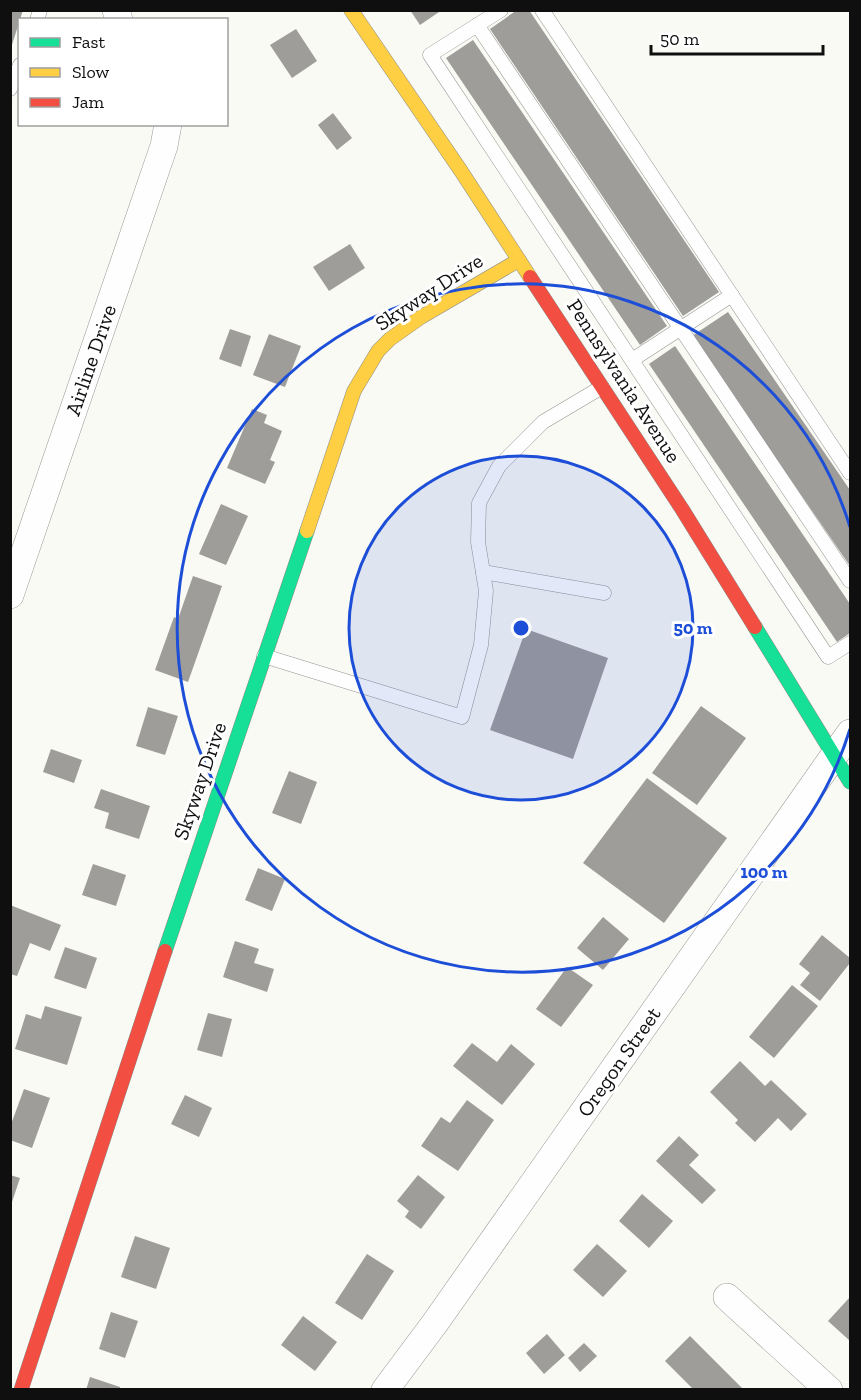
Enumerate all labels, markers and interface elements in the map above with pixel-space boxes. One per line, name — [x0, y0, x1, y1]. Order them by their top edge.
legend — [18, 18, 228, 126]
scale bar — [651, 18, 824, 56]
text: 50 m — [660, 28, 700, 50]
text: Fast — [72, 31, 105, 53]
text: Slow — [72, 61, 109, 83]
text: Jam — [72, 91, 104, 113]
street label: Skyway Drive — [370, 248, 487, 336]
street label: Pennsylvania Avenue — [562, 294, 687, 467]
street label: Airline Drive — [60, 301, 121, 419]
text: 50 m — [674, 617, 713, 639]
centre of rings — [511, 618, 531, 638]
street label: Skyway Drive — [168, 718, 231, 843]
text: 100 m — [740, 861, 788, 883]
street label: Oregon Street — [572, 1002, 666, 1121]

